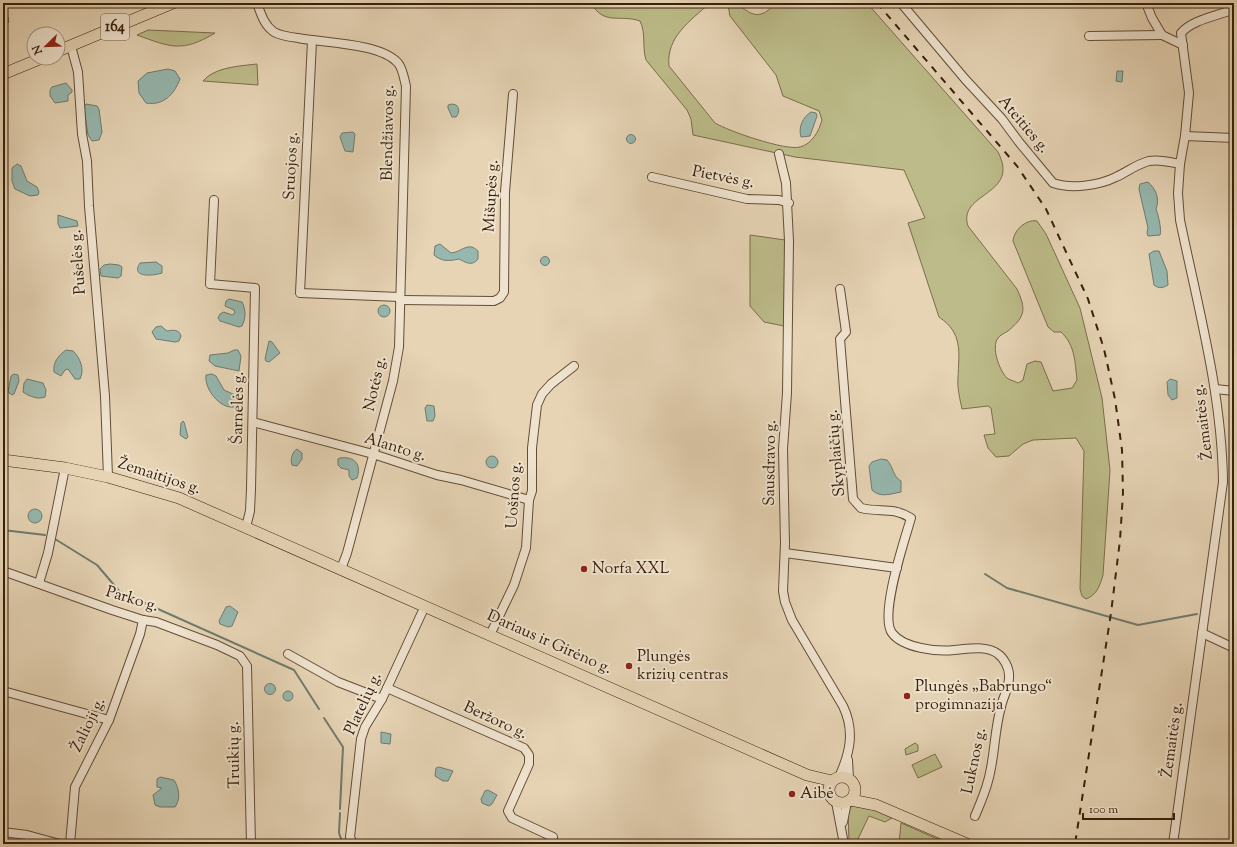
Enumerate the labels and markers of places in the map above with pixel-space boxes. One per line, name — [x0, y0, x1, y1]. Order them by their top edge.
place label: Norfa XXL — [592, 558, 670, 581]
marker: Norfa XXL — [579, 564, 589, 574]
place label: Plungės krizių centras — [637, 646, 728, 687]
marker: Plungės krizių centras — [624, 661, 634, 671]
place label: Plungės „Babrungo“ progimnazija — [915, 676, 1052, 717]
marker: Plungės „Babrungo“ progimnazija — [902, 691, 912, 701]
place label: Aibė — [800, 783, 834, 806]
marker: Aibė — [787, 789, 797, 799]

